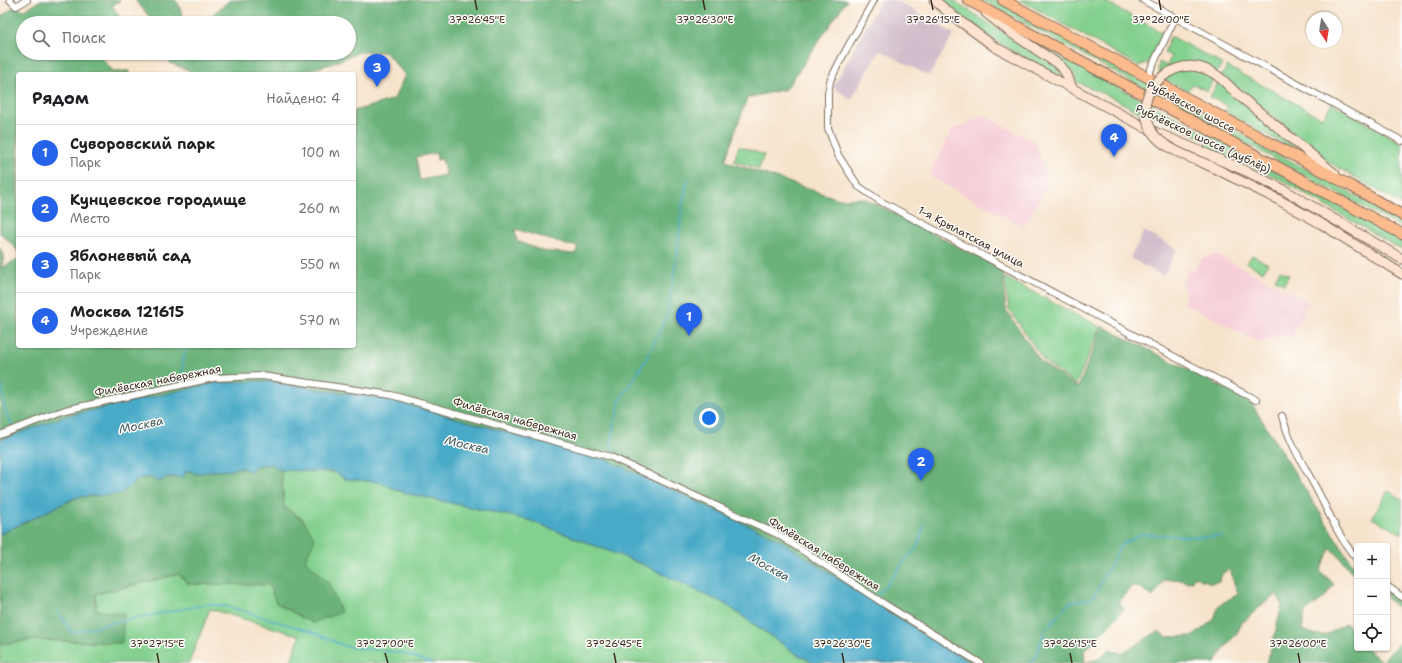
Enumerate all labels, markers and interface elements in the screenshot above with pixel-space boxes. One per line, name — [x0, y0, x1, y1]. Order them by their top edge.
north arrow — [1306, 12, 1342, 48]
text: 37°26'45"E — [449, 13, 505, 26]
text: 37°26'30"E — [676, 13, 734, 26]
text: 37°26'15"E — [906, 13, 960, 26]
text: 37°26'00"E — [1132, 13, 1190, 26]
search box — [16, 16, 356, 60]
icon: search — [30, 27, 52, 49]
text: Поиск — [62, 28, 106, 48]
pin: 3 — [364, 54, 390, 87]
street label: Рублёвское шоссе — [1144, 77, 1238, 137]
text: Рядом — [32, 87, 89, 109]
text: Найдено: 4 — [266, 90, 340, 107]
street label: Рублёвское шоссе (дублёр) — [1133, 101, 1273, 177]
pin: 4 — [1101, 124, 1127, 157]
text: Суворовский парк — [70, 134, 215, 154]
text: 1 — [42, 144, 48, 161]
text: 100 m — [301, 144, 340, 161]
text: Парк — [70, 154, 101, 171]
text: Кунцевское городище — [70, 190, 246, 210]
text: 2 — [40, 200, 50, 217]
text: 260 m — [298, 200, 340, 217]
street label: 1-я Крылатская улица — [915, 203, 1027, 271]
text: Место — [70, 210, 110, 227]
text: Яблоневый сад — [70, 246, 191, 266]
text: 3 — [40, 256, 50, 273]
text: 550 m — [300, 256, 340, 273]
text: Парк — [70, 266, 101, 283]
text: Москва 121615 — [70, 302, 184, 322]
pin: 1 — [676, 303, 702, 336]
text: 4 — [40, 312, 50, 329]
text: 570 m — [299, 312, 340, 329]
text: Учреждение — [70, 322, 148, 339]
street label: Филёвская набережная — [93, 361, 223, 401]
street label: Филёвская набережная — [451, 394, 579, 444]
your location — [699, 408, 719, 428]
water label: Москва — [117, 412, 165, 438]
water label: Москва — [443, 432, 491, 458]
pin: 2 — [908, 448, 934, 481]
street label: Филёвская набережная — [765, 514, 883, 594]
map controls — [1354, 543, 1390, 651]
button: + — [1354, 543, 1390, 579]
water label: Москва — [745, 549, 793, 585]
button: − — [1354, 579, 1390, 615]
button: locate — [1354, 615, 1390, 651]
text: 37°27'15"E — [130, 637, 184, 650]
text: 37°27'00"E — [356, 637, 414, 650]
text: 37°26'45"E — [586, 637, 642, 650]
text: 37°26'30"E — [813, 637, 871, 650]
text: 37°26'15"E — [1043, 637, 1097, 650]
text: 37°26'00"E — [1269, 637, 1327, 650]

